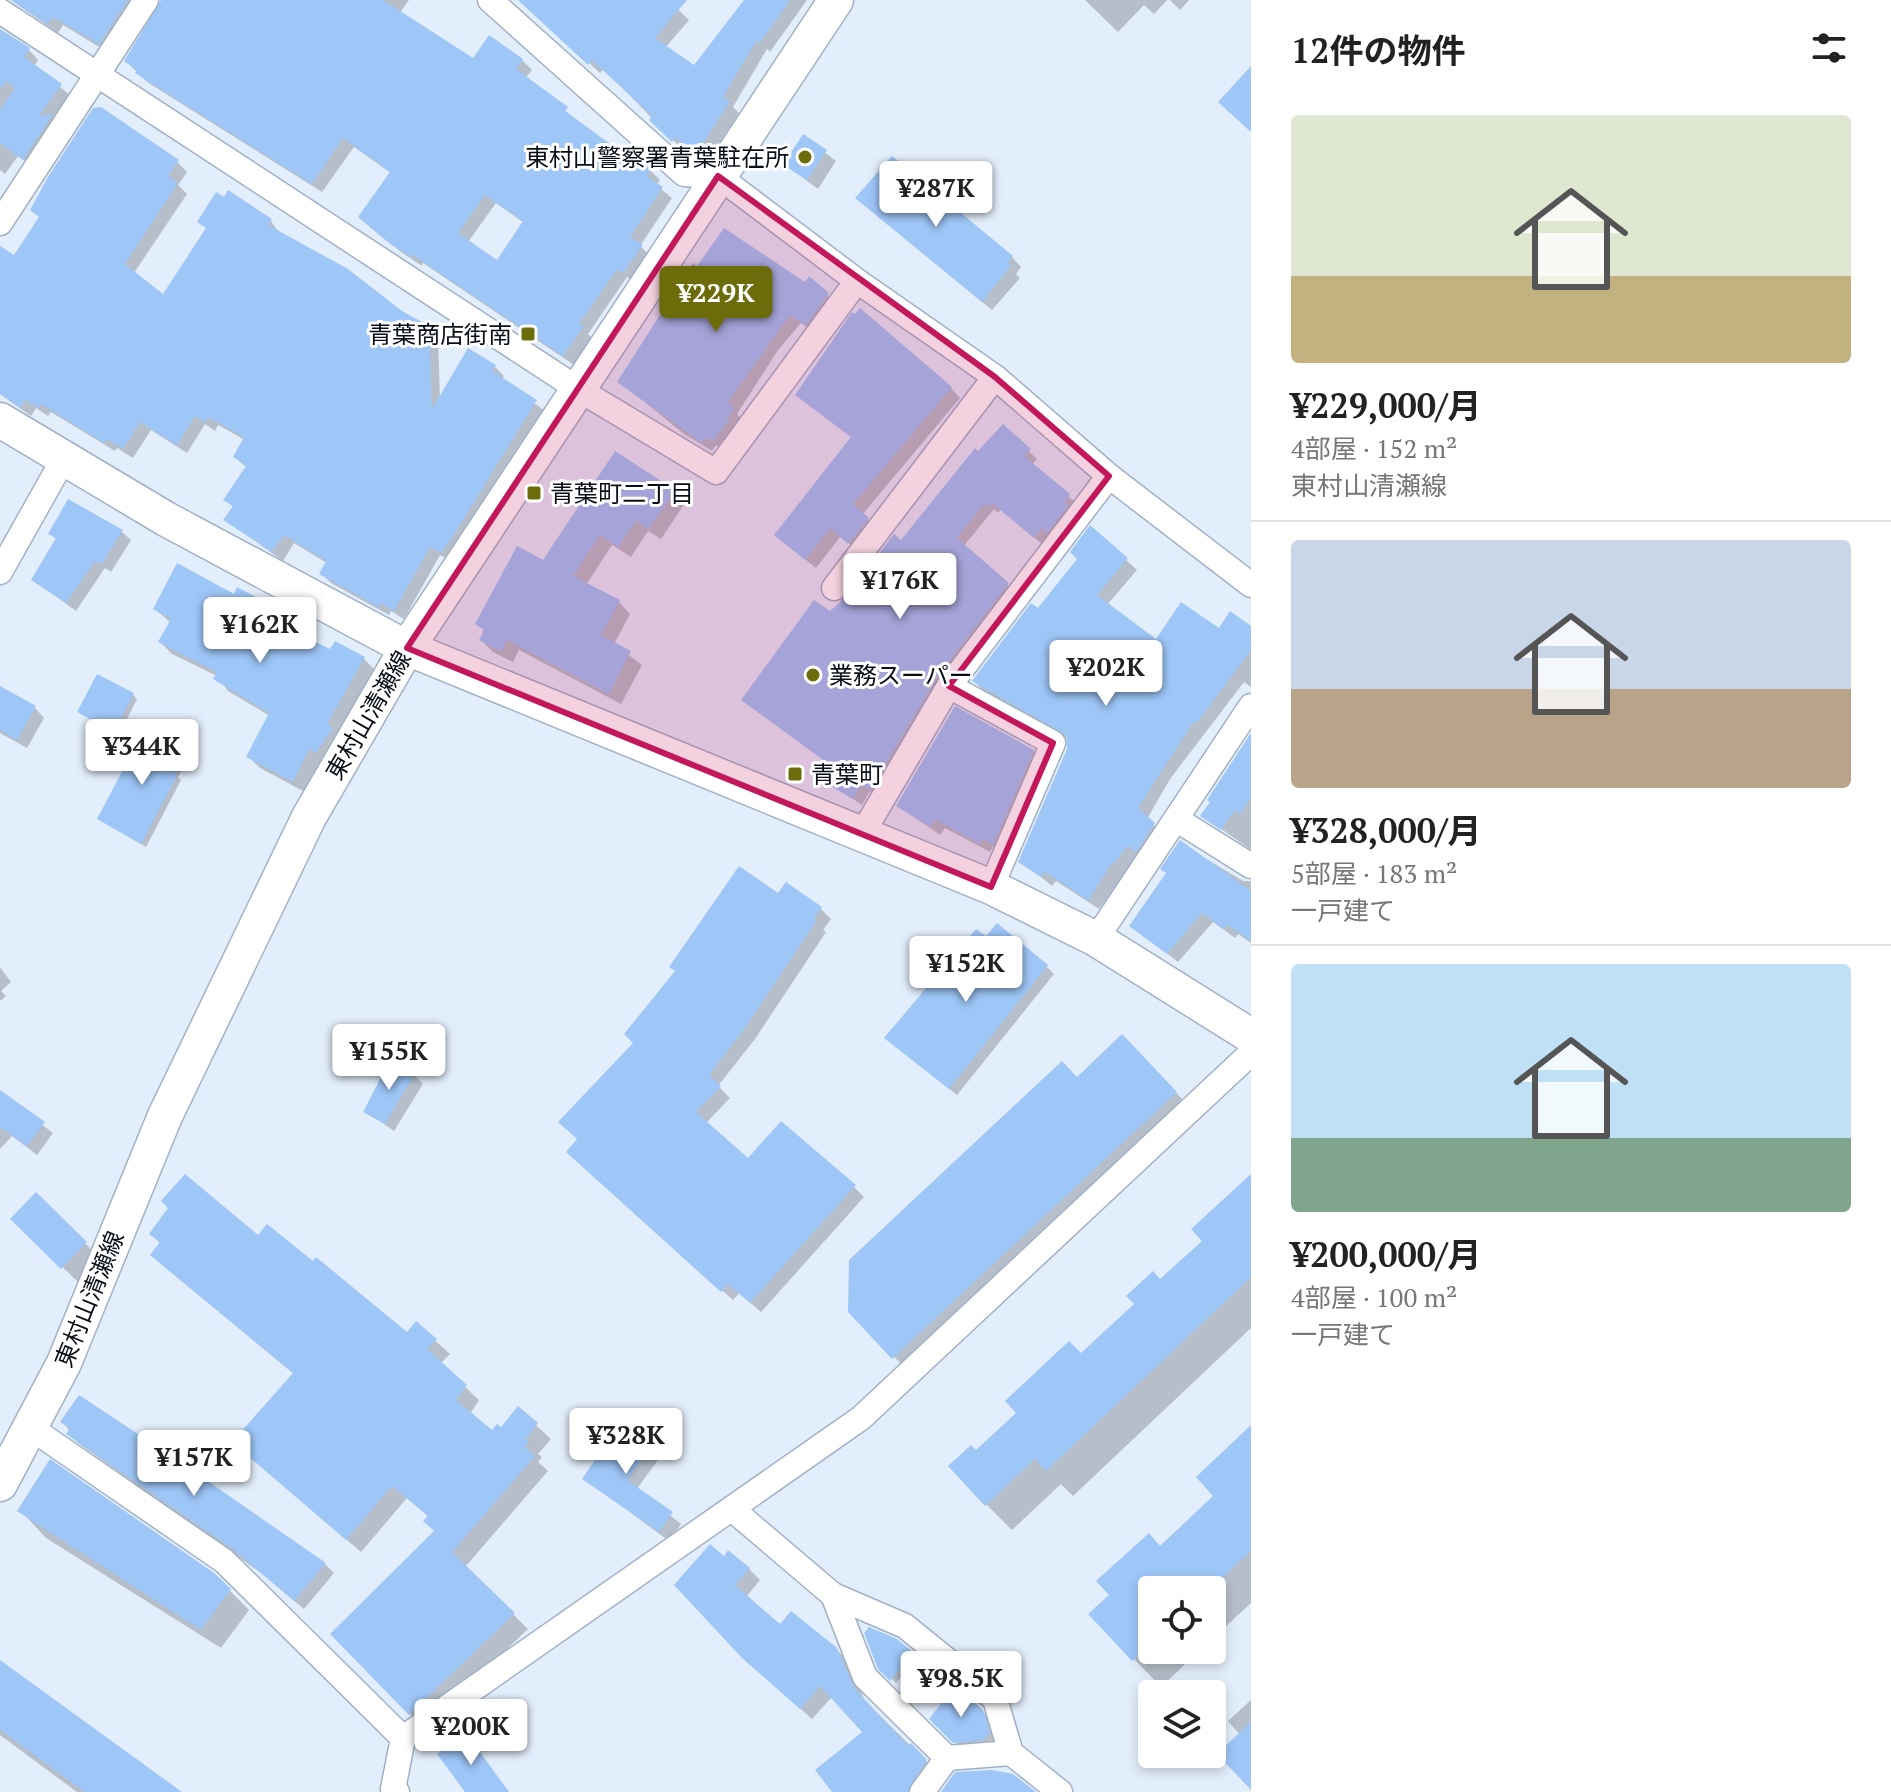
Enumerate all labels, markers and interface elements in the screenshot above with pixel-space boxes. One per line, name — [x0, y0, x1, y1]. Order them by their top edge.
icon: filters — [1807, 26, 1851, 70]
text: 12件の物件 — [1291, 28, 1465, 73]
place label: 東村山警察署青葉駐在所 — [525, 141, 789, 173]
marker: 東村山警察署青葉駐在所 — [796, 148, 814, 166]
pin: ¥287K — [880, 161, 992, 229]
icon: home — [1499, 167, 1643, 311]
text: ¥287K — [897, 170, 975, 204]
pin: ¥229K — [660, 266, 772, 334]
text: ¥229K — [677, 275, 755, 309]
place label: 青葉商店街南 — [368, 318, 512, 350]
marker: 青葉商店街南 — [519, 325, 537, 343]
text: ¥229,000/月 — [1291, 383, 1482, 428]
text: 4部屋 · 152 m² — [1291, 431, 1457, 465]
text: 東村山清瀬線 — [1291, 468, 1447, 502]
place label: 青葉町二丁目 — [550, 477, 694, 509]
marker: 青葉町二丁目 — [525, 484, 543, 502]
pin: ¥176K — [844, 553, 956, 621]
text: ¥176K — [861, 562, 939, 596]
icon: home — [1499, 592, 1643, 736]
pin: ¥162K — [204, 597, 316, 665]
text: ¥162K — [221, 606, 299, 640]
pin: ¥202K — [1050, 640, 1162, 708]
street label: 東村山清瀬線 — [318, 645, 418, 785]
text: ¥202K — [1067, 649, 1145, 683]
place label: 業務スーパー — [829, 659, 973, 691]
marker: 業務スーパー — [804, 666, 822, 684]
pin: ¥344K — [86, 719, 198, 787]
text: ¥344K — [103, 728, 181, 762]
place label: 青葉町 — [811, 758, 883, 790]
marker: 青葉町 — [786, 765, 804, 783]
text: ¥328,000/月 — [1291, 808, 1482, 853]
text: 5部屋 · 183 m² — [1291, 856, 1457, 890]
text: 一戸建て — [1291, 893, 1395, 927]
pin: ¥152K — [910, 936, 1022, 1004]
text: ¥152K — [927, 945, 1005, 979]
icon: home — [1499, 1016, 1643, 1160]
pin: ¥155K — [333, 1024, 445, 1092]
text: ¥155K — [350, 1033, 428, 1067]
street label: 東村山清瀬線 — [47, 1226, 131, 1372]
text: ¥200,000/月 — [1291, 1232, 1482, 1277]
text: 4部屋 · 100 m² — [1291, 1280, 1457, 1314]
text: 一戸建て — [1291, 1317, 1395, 1351]
pin: ¥328K — [570, 1408, 682, 1476]
text: ¥328K — [587, 1417, 665, 1451]
pin: ¥157K — [138, 1430, 250, 1498]
text: ¥157K — [155, 1439, 233, 1473]
map controls — [1138, 1576, 1226, 1768]
button: locate — [1138, 1576, 1226, 1664]
pin: ¥98.5K — [896, 1651, 1026, 1719]
text: ¥98.5K — [919, 1660, 1003, 1694]
button: layers — [1138, 1680, 1226, 1768]
pin: ¥200K — [415, 1699, 527, 1767]
text: ¥200K — [432, 1708, 510, 1742]

